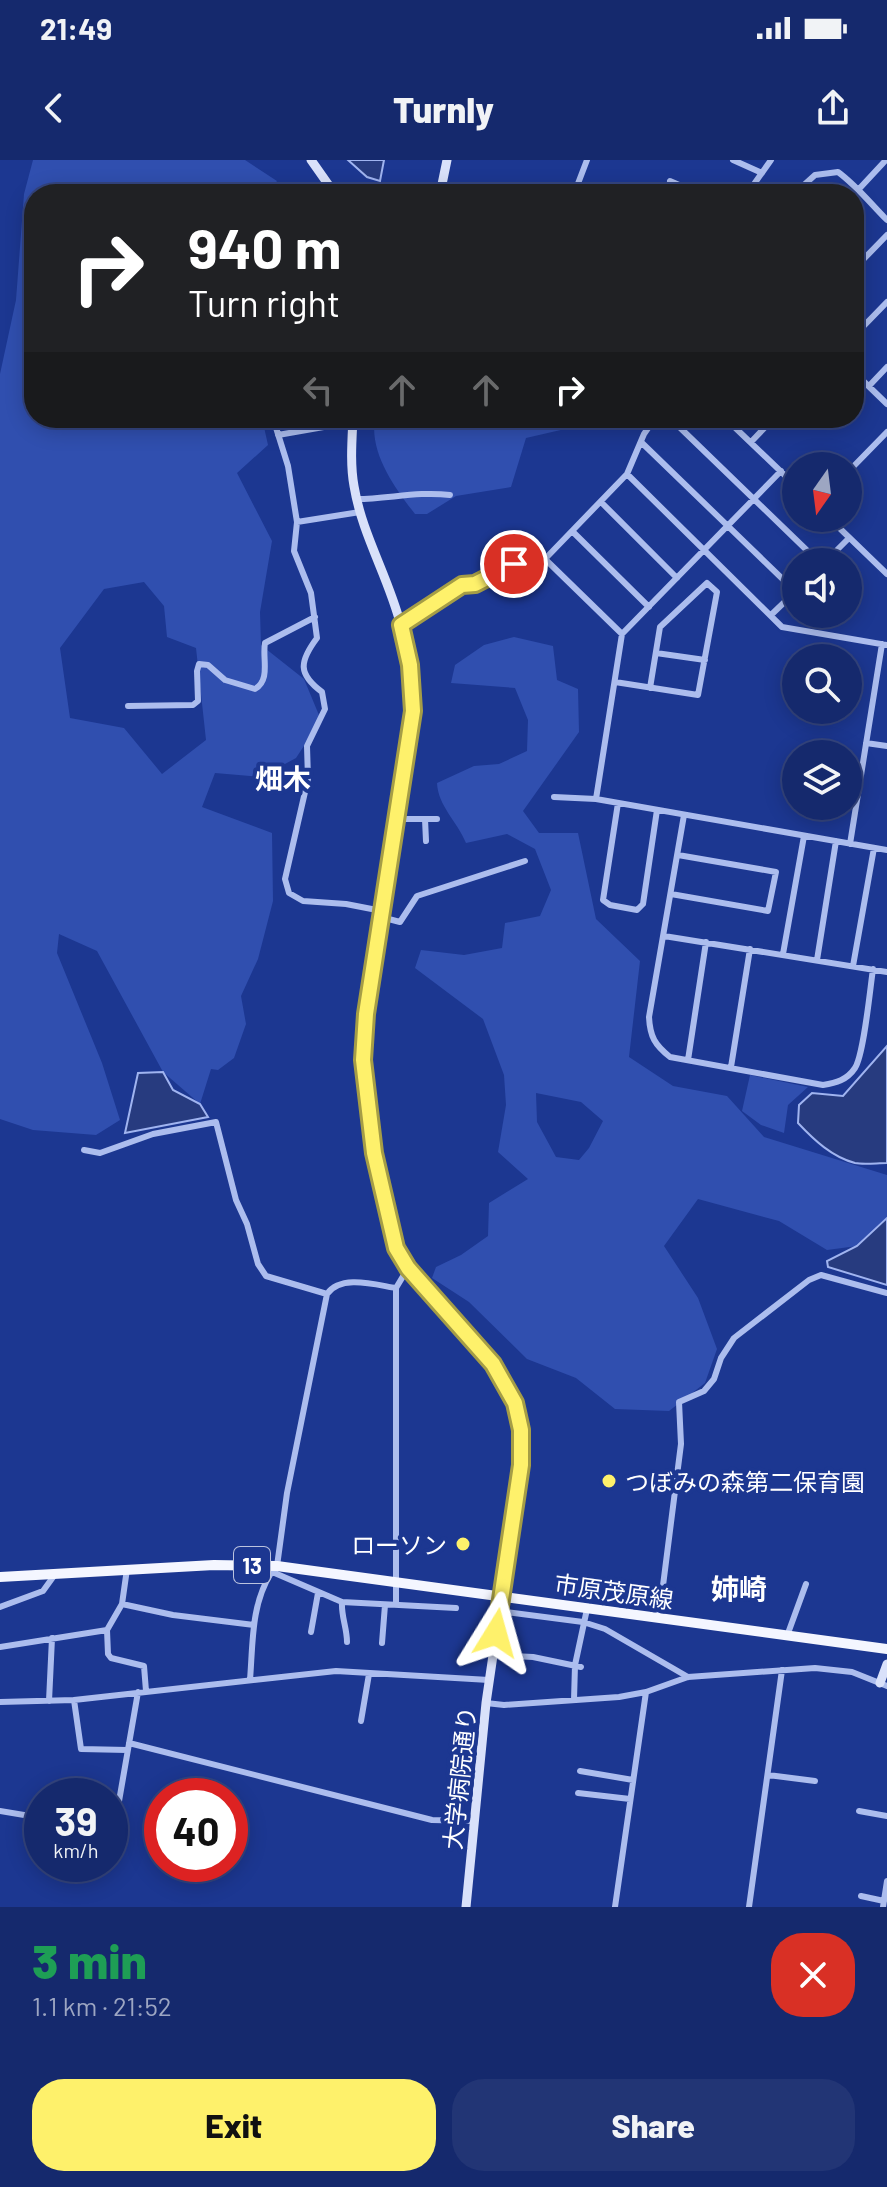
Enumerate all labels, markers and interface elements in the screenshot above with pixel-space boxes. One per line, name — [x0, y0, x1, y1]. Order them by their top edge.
text: 21:49 — [40, 10, 112, 46]
icon: back — [32, 86, 76, 130]
icon: share — [811, 86, 855, 130]
text: Turnly — [393, 87, 494, 130]
text: 940 m — [188, 213, 342, 280]
icon: right — [56, 216, 160, 320]
text: Turn right — [188, 281, 340, 324]
icon: left — [296, 368, 340, 412]
icon: ahead — [380, 368, 424, 412]
icon: ahead — [464, 368, 508, 412]
icon: right — [548, 368, 592, 412]
north arrow — [782, 452, 862, 532]
map controls — [782, 452, 862, 820]
pin — [480, 530, 548, 598]
icon: arrive — [492, 542, 536, 586]
button: sound — [782, 548, 862, 628]
button: search — [782, 644, 862, 724]
button: layers — [782, 740, 862, 820]
district label: 畑木 — [255, 761, 311, 795]
place label: つぼみの森第二保育園 — [625, 1467, 865, 1496]
marker: つぼみの森第二保育園 — [600, 1472, 618, 1490]
place label: ローソン — [351, 1530, 447, 1559]
marker: ローソン — [454, 1535, 472, 1553]
road number: 13 — [234, 1547, 270, 1583]
street label: 市原茂原線 — [553, 1568, 675, 1614]
district label: 姉崎 — [711, 1571, 767, 1605]
position arrow — [454, 1591, 538, 1675]
street label: 大学病院通り — [437, 1705, 481, 1851]
speed limit sign: 40 — [144, 1778, 248, 1882]
text: 39 — [55, 1796, 97, 1844]
text: km/h — [53, 1838, 99, 1862]
text: 3 min — [32, 1931, 147, 1989]
button: close — [771, 1933, 855, 2017]
text: 1.1 km · 21:52 — [32, 1990, 172, 2021]
button: Exit — [32, 2079, 436, 2171]
button: Share — [452, 2079, 855, 2171]

